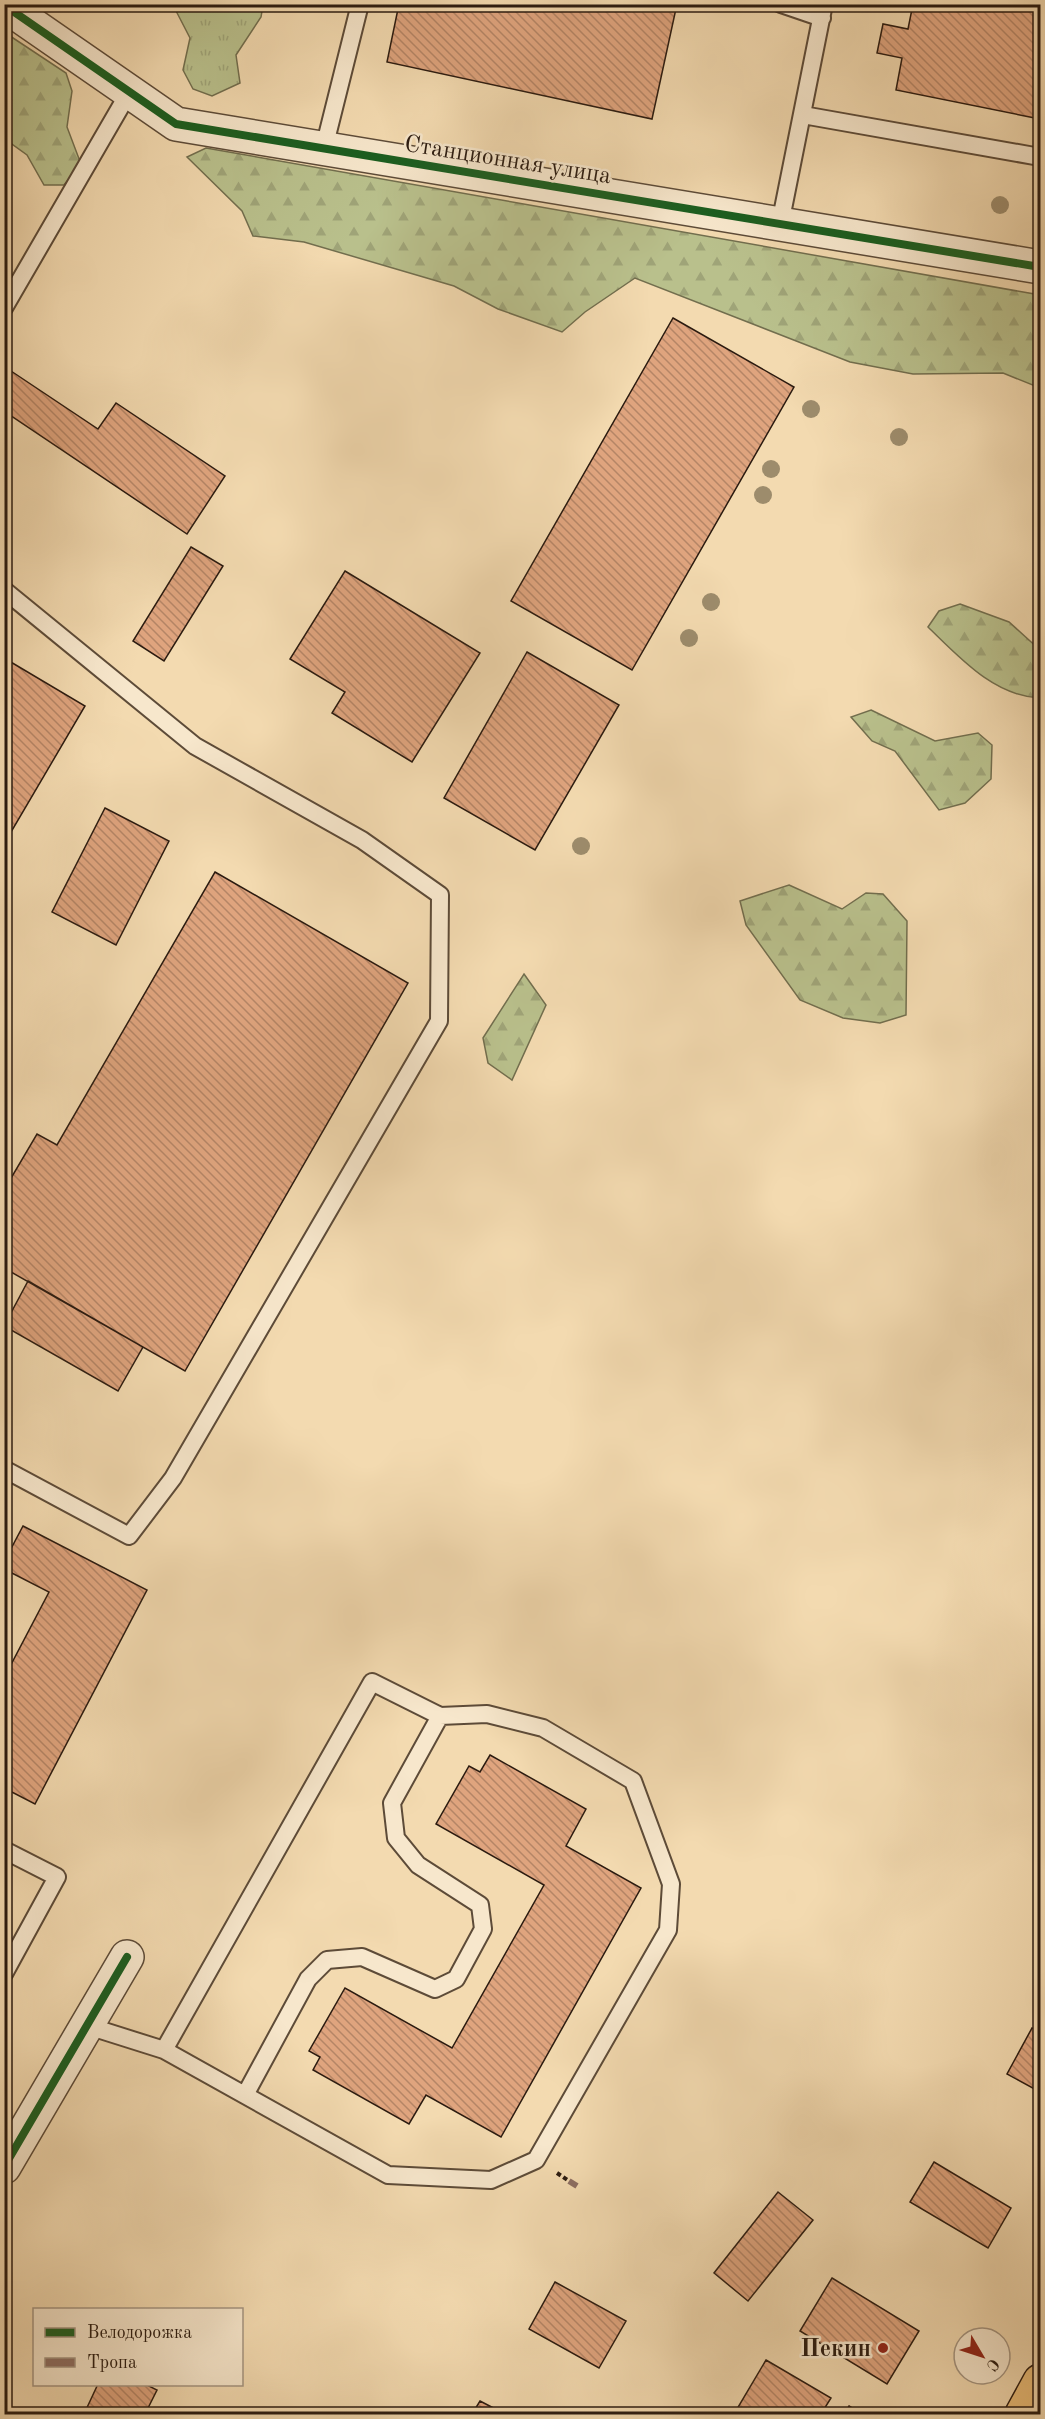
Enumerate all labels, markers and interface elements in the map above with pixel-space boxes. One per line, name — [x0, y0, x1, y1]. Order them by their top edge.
street label: Станционная улица — [403, 133, 613, 189]
legend — [33, 2308, 243, 2386]
text: Велодорожка — [87, 2324, 192, 2342]
north arrow — [952, 2326, 1012, 2386]
place label: Пекин — [800, 2338, 871, 2362]
marker: Пекин — [876, 2341, 890, 2355]
text: Тропа — [87, 2354, 137, 2372]
text: С — [983, 2355, 1002, 2373]

